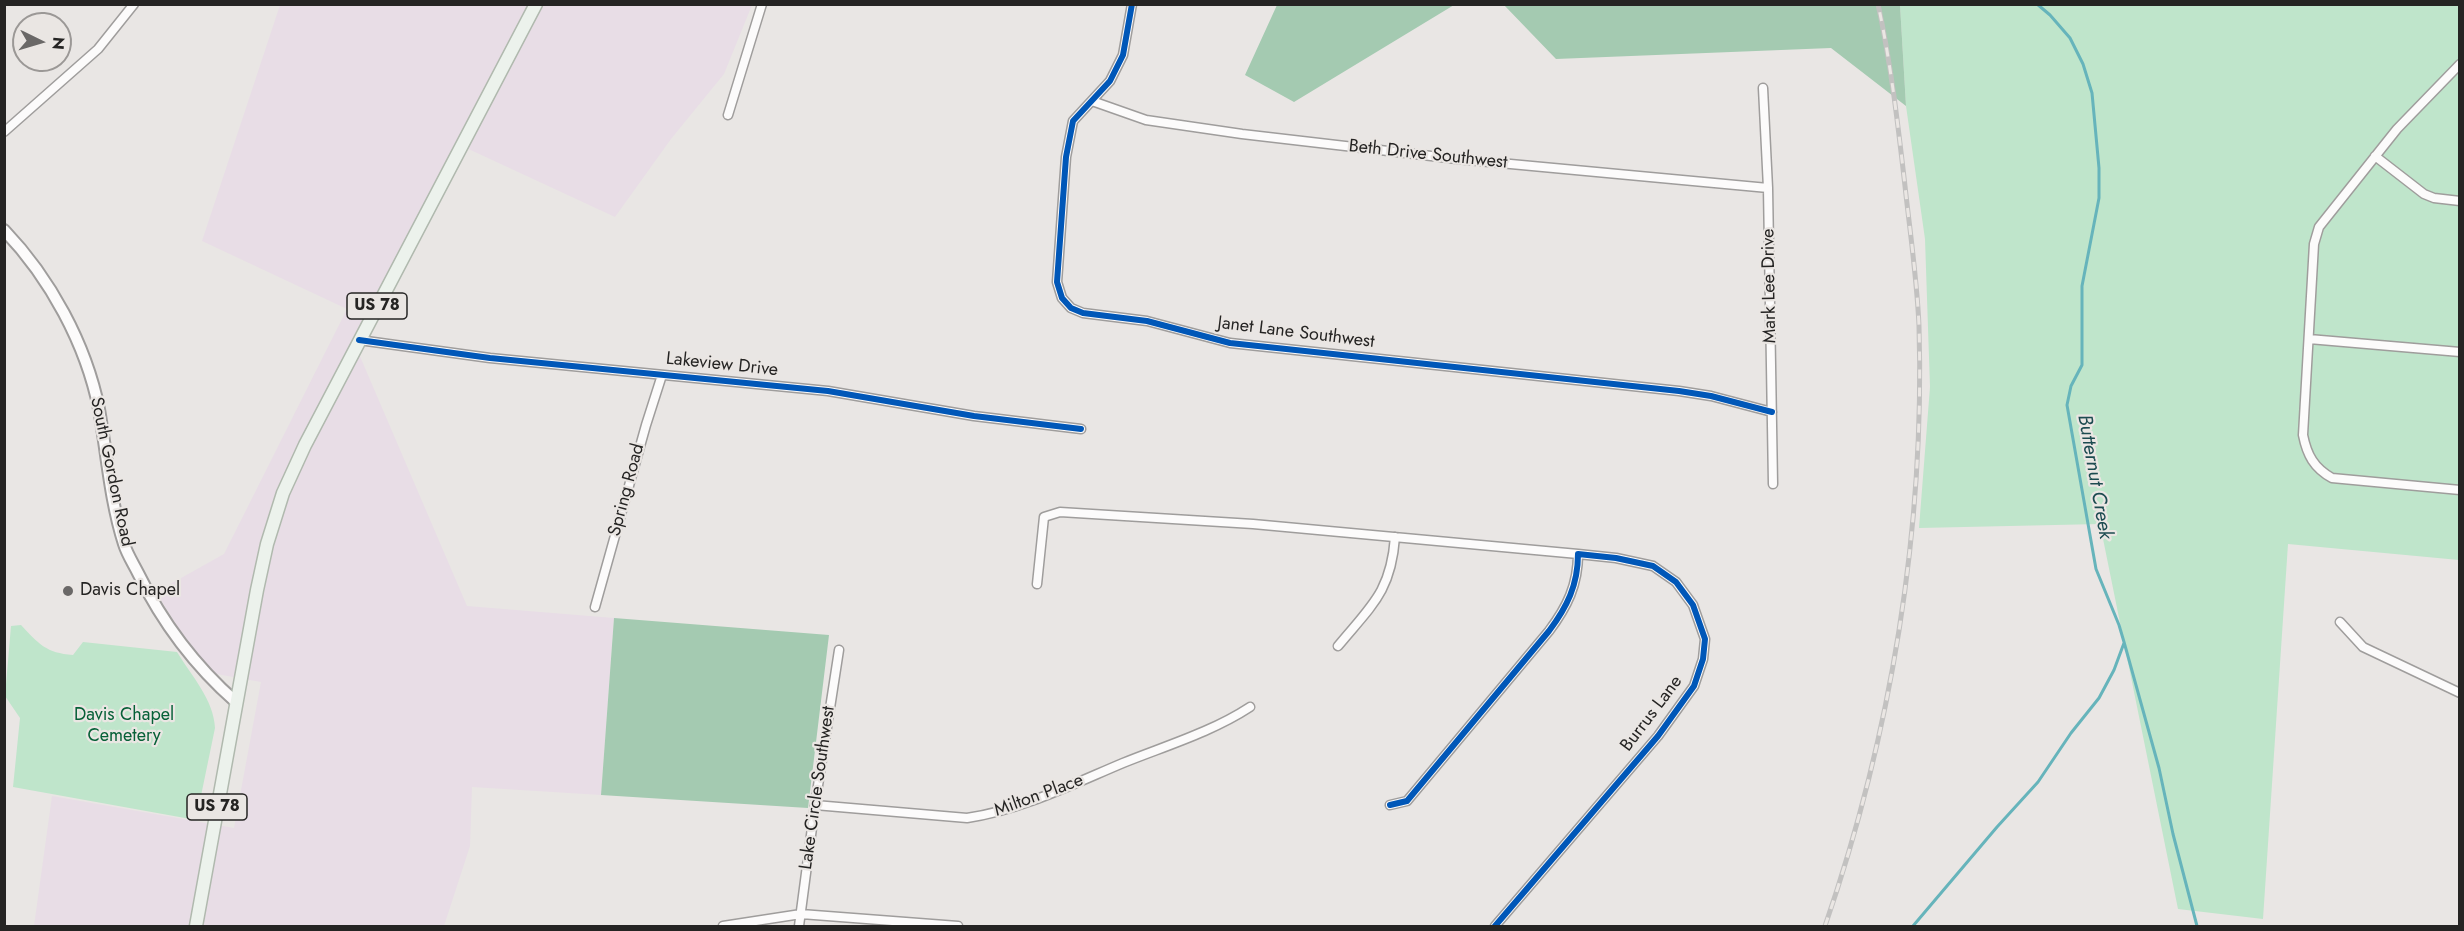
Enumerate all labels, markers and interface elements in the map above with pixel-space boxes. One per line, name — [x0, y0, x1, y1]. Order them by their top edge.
north arrow — [12, 12, 72, 72]
text: N — [46, 36, 70, 51]
street label: Beth Drive Southwest — [1348, 136, 1508, 174]
street label: Mark Lee Drive — [1758, 228, 1782, 344]
road number: US 78 — [347, 293, 407, 319]
street label: Janet Lane Southwest — [1216, 313, 1376, 353]
street label: Lakeview Drive — [665, 348, 779, 382]
street label: South Gordon Road — [85, 395, 137, 549]
water label: Butternut Creek — [2071, 413, 2117, 541]
street label: Spring Road — [604, 441, 650, 539]
place label: Davis Chapel — [80, 580, 180, 602]
marker: Davis Chapel — [61, 584, 75, 598]
street label: Burrus Lane — [1616, 672, 1688, 756]
park label: Davis Chapel Cemetery — [74, 705, 174, 748]
street label: Lake Circle Southwest — [796, 705, 840, 871]
street label: Milton Place — [992, 770, 1086, 822]
road number: US 78 — [187, 794, 247, 820]

